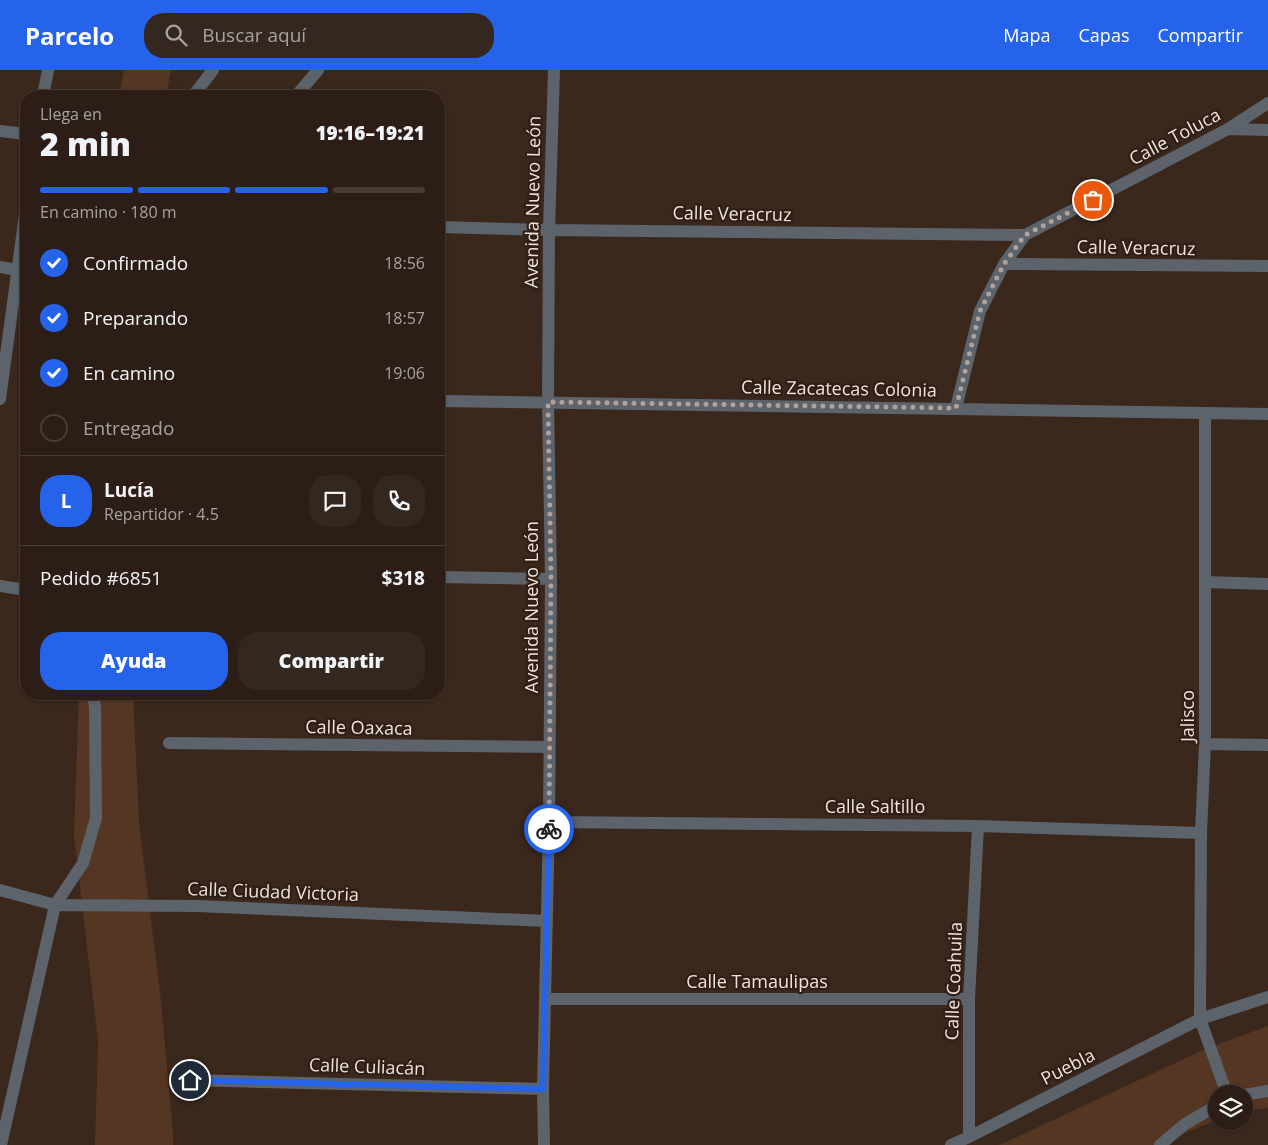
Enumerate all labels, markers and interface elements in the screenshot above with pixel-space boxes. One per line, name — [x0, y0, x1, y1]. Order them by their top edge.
search box — [144, 13, 494, 58]
text: Parcelo — [25, 19, 114, 52]
icon: search — [162, 21, 190, 49]
text: Buscar aquí — [202, 22, 306, 48]
text: Mapa — [1003, 23, 1051, 47]
text: Capas — [1079, 23, 1129, 47]
text: Compartir — [1157, 23, 1243, 47]
street label: Calle Toluca — [1125, 102, 1224, 170]
text: Llega en — [40, 103, 102, 125]
street label: Avenida Nuevo León — [518, 116, 546, 288]
text: 19:16–19:21 — [315, 120, 425, 146]
text: 2 min — [40, 122, 131, 165]
pin — [1072, 179, 1114, 221]
icon: bag — [1079, 186, 1107, 214]
street label: Calle Veracruz — [672, 200, 792, 226]
text: En camino · 180 m — [40, 201, 177, 223]
street label: Calle Veracruz — [1076, 234, 1196, 260]
icon: check — [40, 249, 68, 277]
text: Confirmado — [83, 250, 188, 276]
text: 18:56 — [384, 252, 425, 274]
icon: check — [40, 304, 68, 332]
text: Preparando — [83, 305, 188, 331]
text: 18:57 — [384, 307, 425, 329]
icon: check — [40, 359, 68, 387]
text: En camino — [83, 360, 175, 386]
text: 19:06 — [384, 362, 425, 384]
street label: Calle Zacatecas Colonia — [741, 374, 937, 402]
text: Entregado — [83, 415, 174, 441]
button: chat — [309, 475, 361, 527]
button: phone — [373, 475, 425, 527]
text: Lucía — [104, 477, 154, 503]
text: L — [61, 488, 71, 514]
text: Repartidor · 4.5 — [104, 503, 219, 525]
street label: Avenida Nuevo León — [519, 521, 543, 693]
text: Pedido #6851 — [40, 565, 162, 591]
text: $318 — [382, 565, 425, 591]
button: Ayuda — [40, 632, 228, 690]
button: Compartir — [238, 632, 425, 690]
street label: Jalisco — [1175, 690, 1199, 744]
street label: Calle Oaxaca — [305, 714, 413, 740]
street label: Calle Saltillo — [825, 794, 925, 818]
courier — [524, 804, 574, 854]
icon: bike — [535, 815, 563, 843]
street label: Calle Ciudad Victoria — [187, 876, 359, 906]
street label: Calle Coahuila — [939, 921, 967, 1041]
street label: Calle Tamaulipas — [686, 969, 828, 993]
street label: Puebla — [1036, 1042, 1099, 1090]
street label: Calle Culiacán — [308, 1052, 426, 1080]
pin — [169, 1059, 211, 1101]
icon: home — [176, 1066, 204, 1094]
map controls — [1208, 1085, 1253, 1130]
button: layers — [1208, 1085, 1253, 1130]

